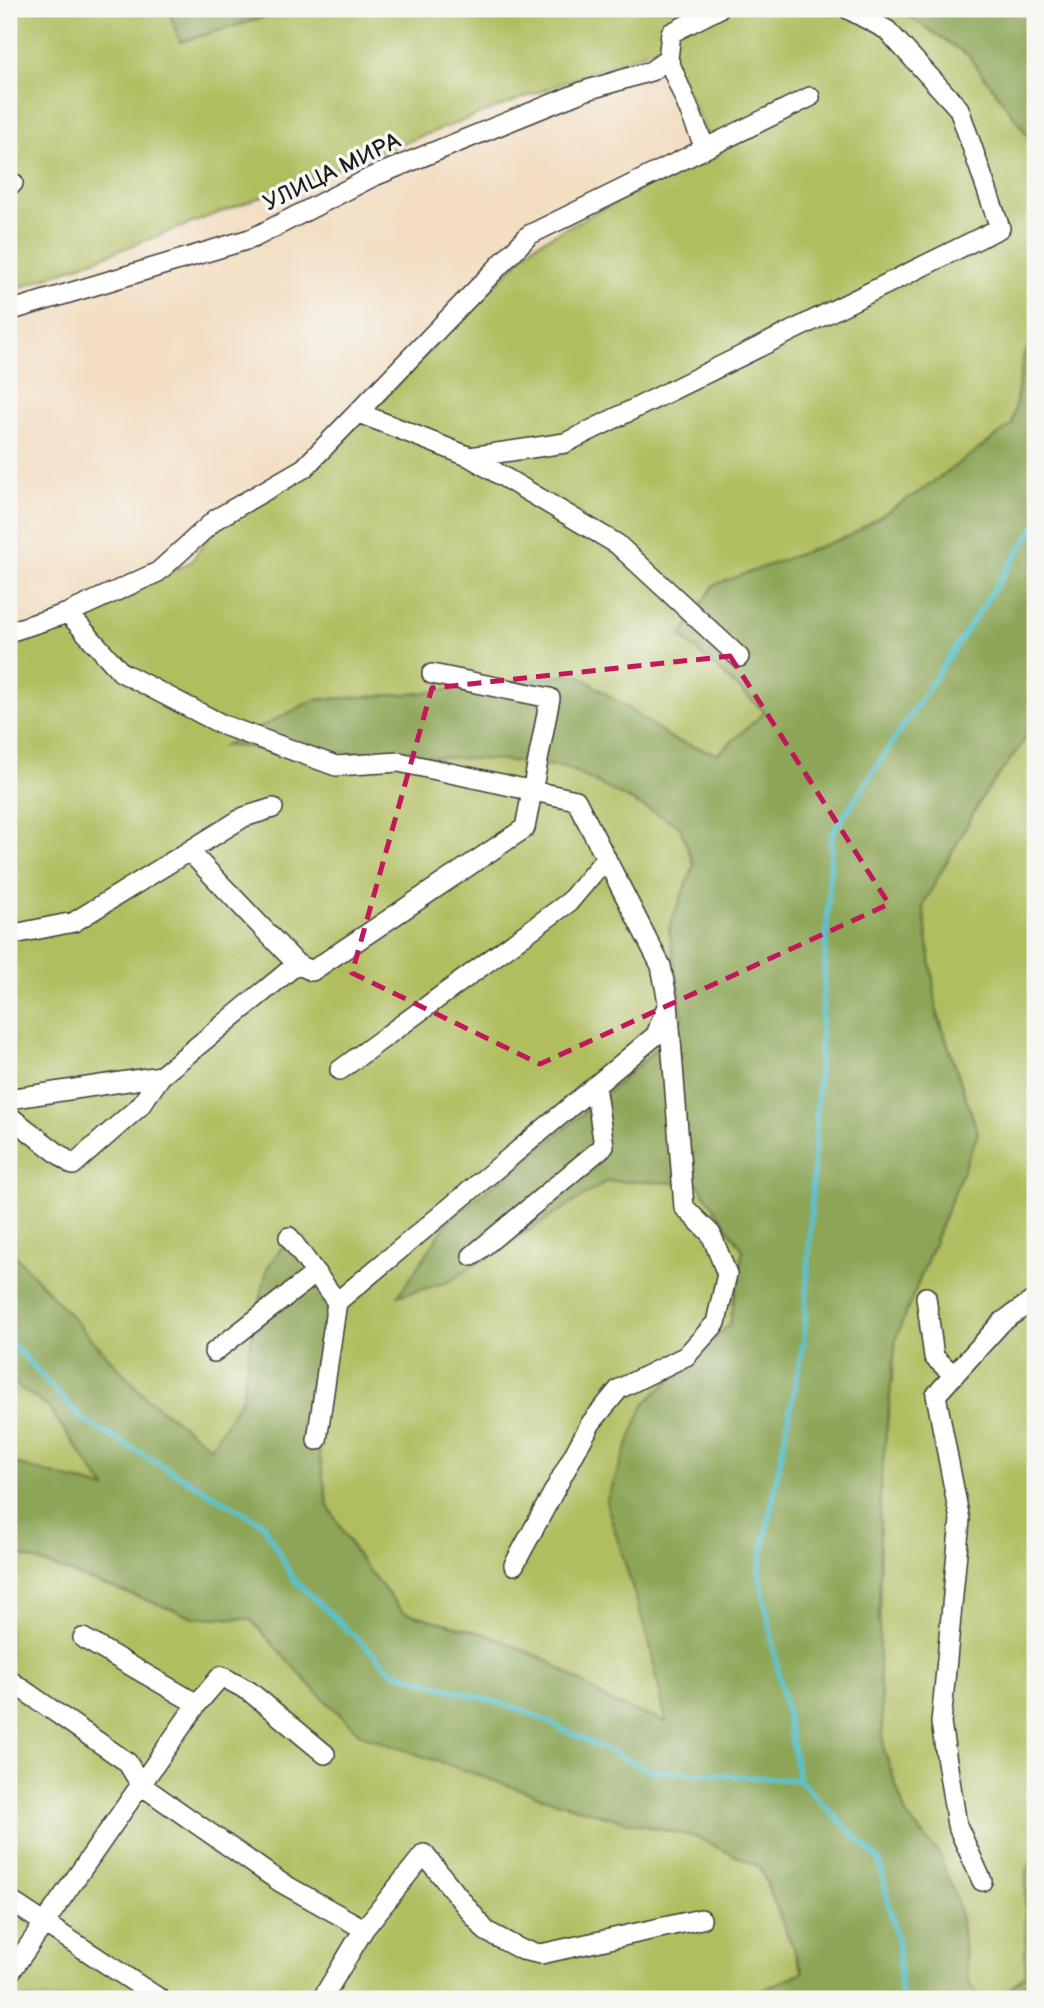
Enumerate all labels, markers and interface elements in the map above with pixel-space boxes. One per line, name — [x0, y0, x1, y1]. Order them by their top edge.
street label: УЛИЦА МИРА — [259, 127, 405, 217]

